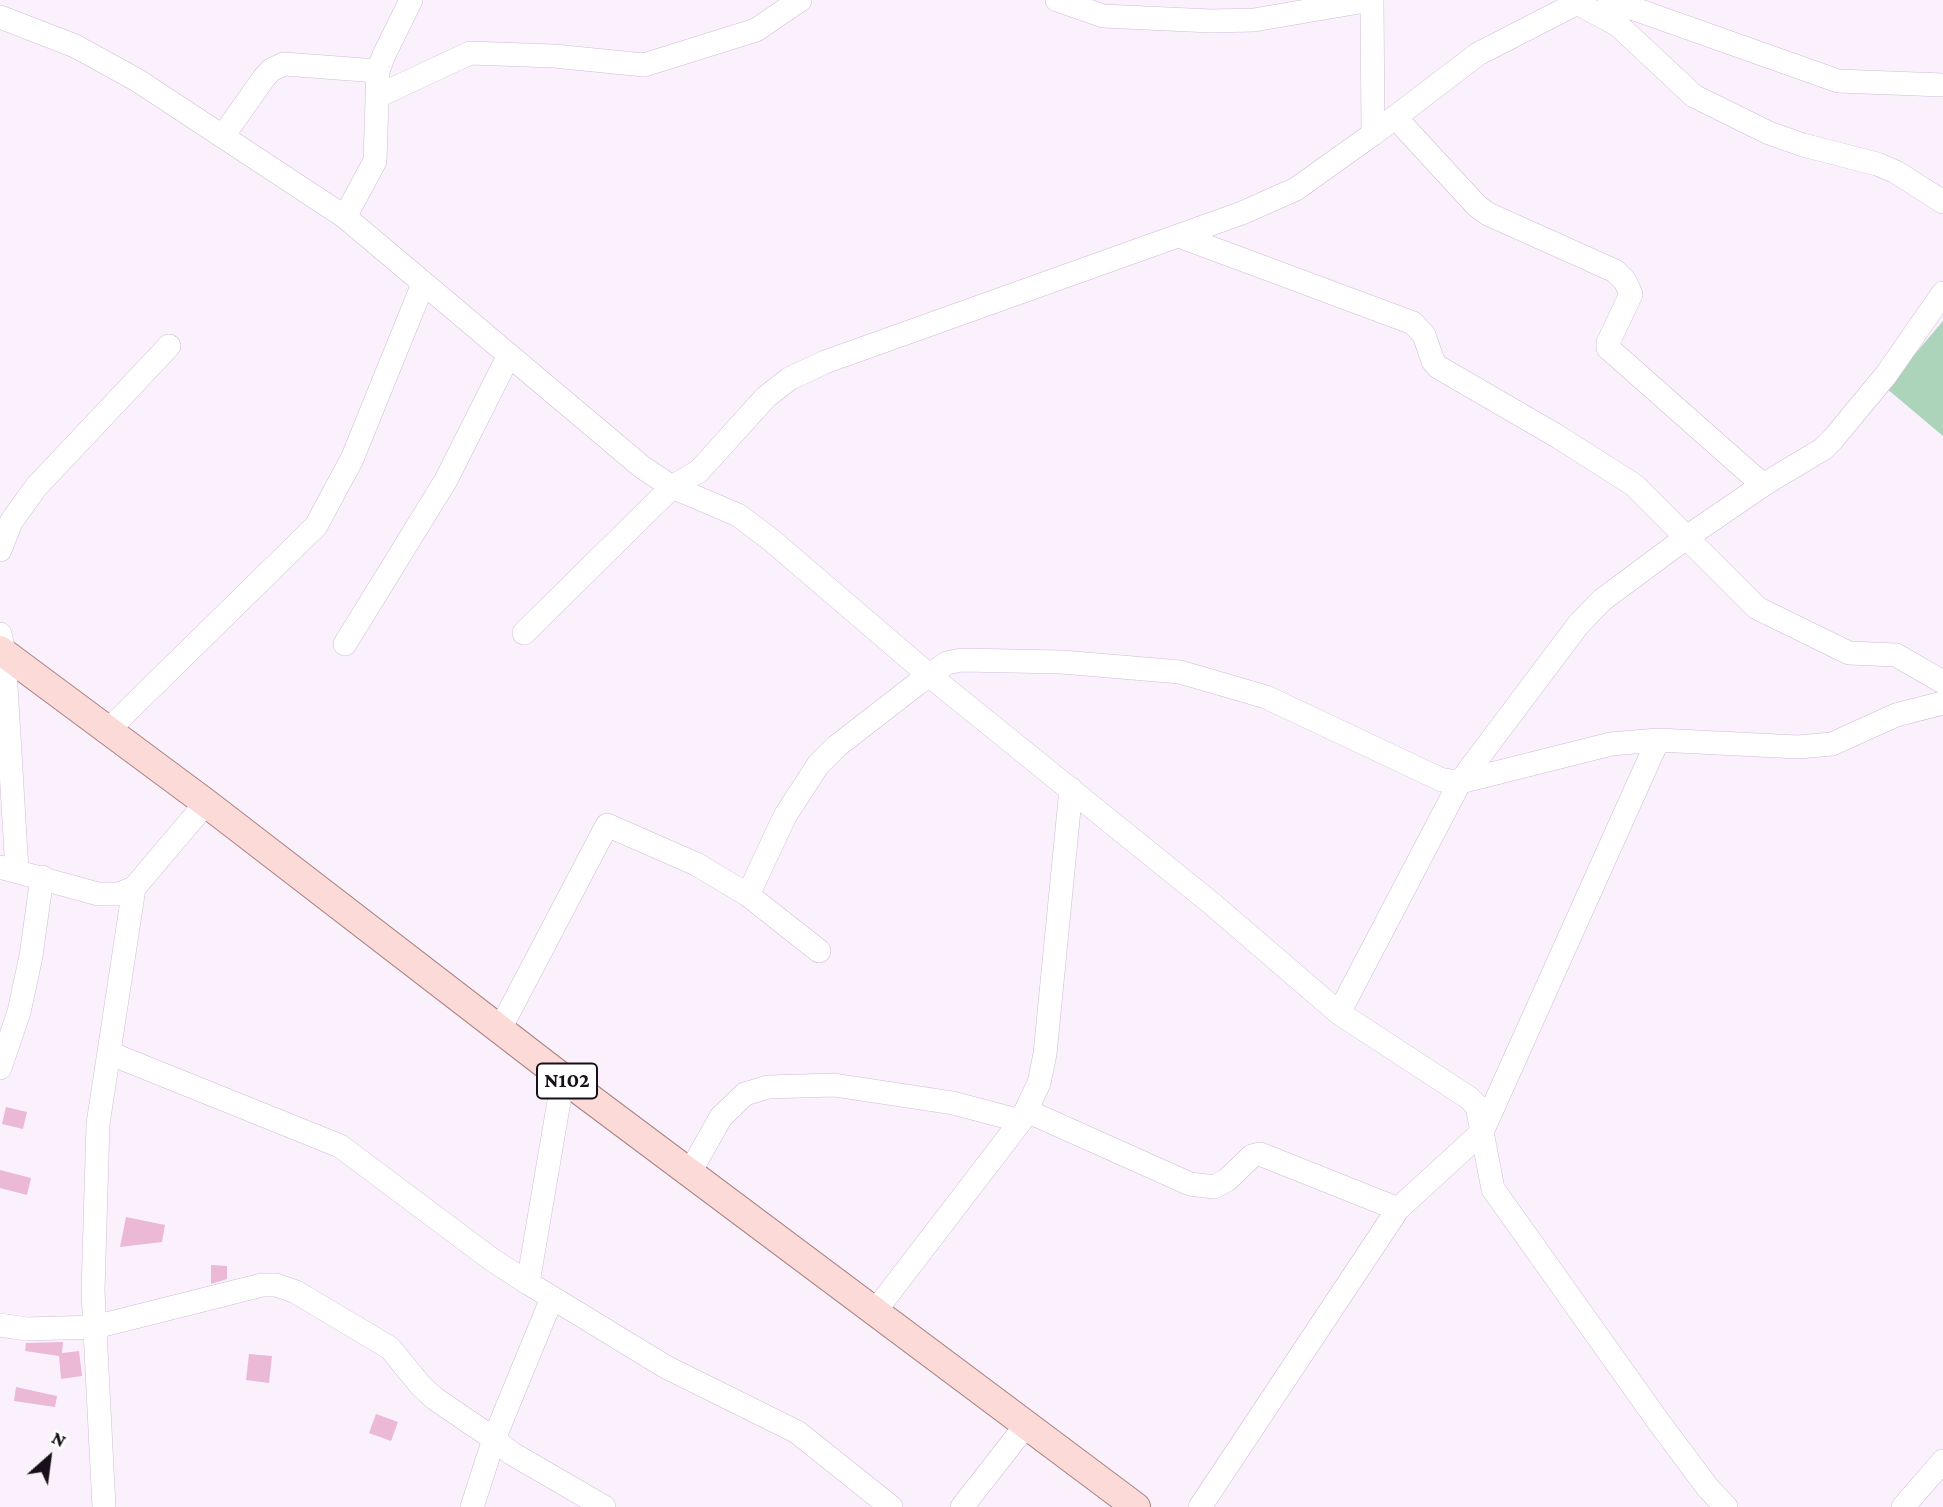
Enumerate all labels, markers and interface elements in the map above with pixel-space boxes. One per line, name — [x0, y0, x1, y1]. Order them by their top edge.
road number: N102 — [537, 1064, 597, 1098]
north arrow — [14, 1423, 84, 1493]
text: N — [48, 1427, 70, 1451]

